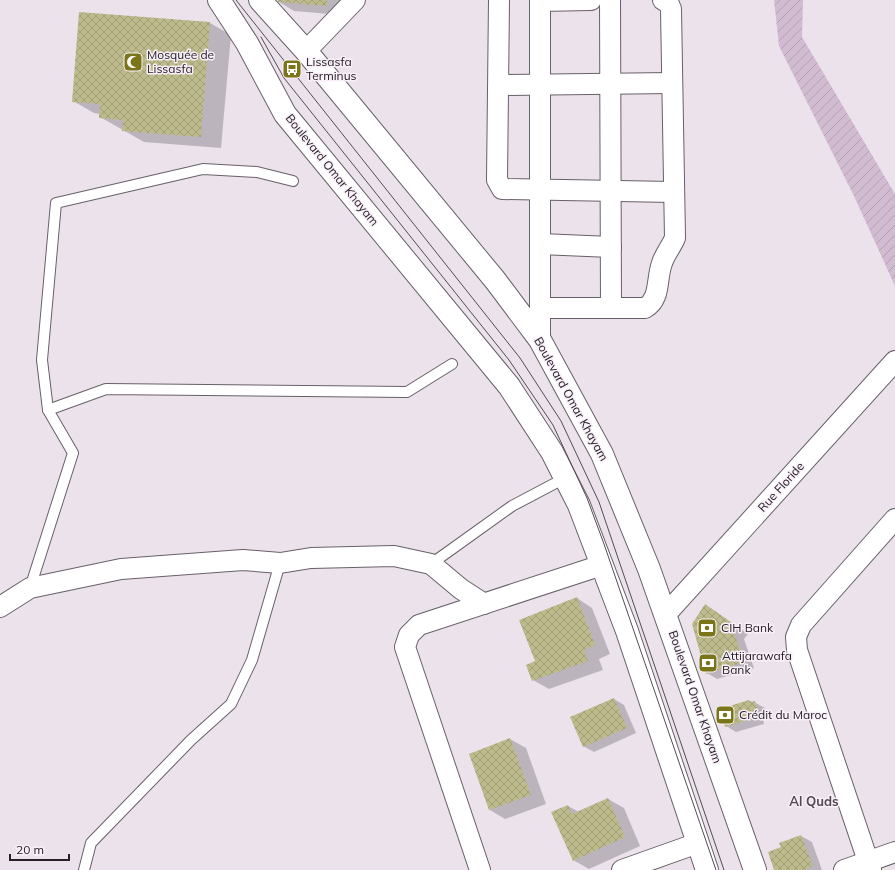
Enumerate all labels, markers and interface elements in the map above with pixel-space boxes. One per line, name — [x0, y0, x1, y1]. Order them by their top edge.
place label: Mosquée de Lissasfa — [147, 47, 214, 76]
mosque icon: Mosquée de Lissasfa — [122, 51, 144, 73]
place label: Lissasfa Terminus — [306, 54, 357, 83]
bus stop icon: Lissasfa Terminus — [281, 58, 303, 80]
street label: Boulevard Omar Khayam — [283, 111, 382, 229]
street label: Boulevard Omar Khayam — [531, 334, 612, 463]
street label: Rue Floride — [754, 459, 807, 515]
bank icon: CIH Bank — [696, 617, 718, 639]
place label: CIH Bank — [721, 620, 774, 635]
street label: Boulevard Omar Khayam — [666, 628, 725, 765]
place label: Attijarawafa Bank — [722, 648, 792, 677]
bank icon: Attijarawafa Bank — [697, 652, 719, 674]
bank icon: Crédit du Maroc — [714, 704, 736, 726]
place label: Crédit du Maroc — [739, 707, 827, 722]
district label: Al Quds — [789, 793, 839, 809]
scale bar — [10, 836, 69, 862]
text: 20 m — [16, 842, 44, 857]

